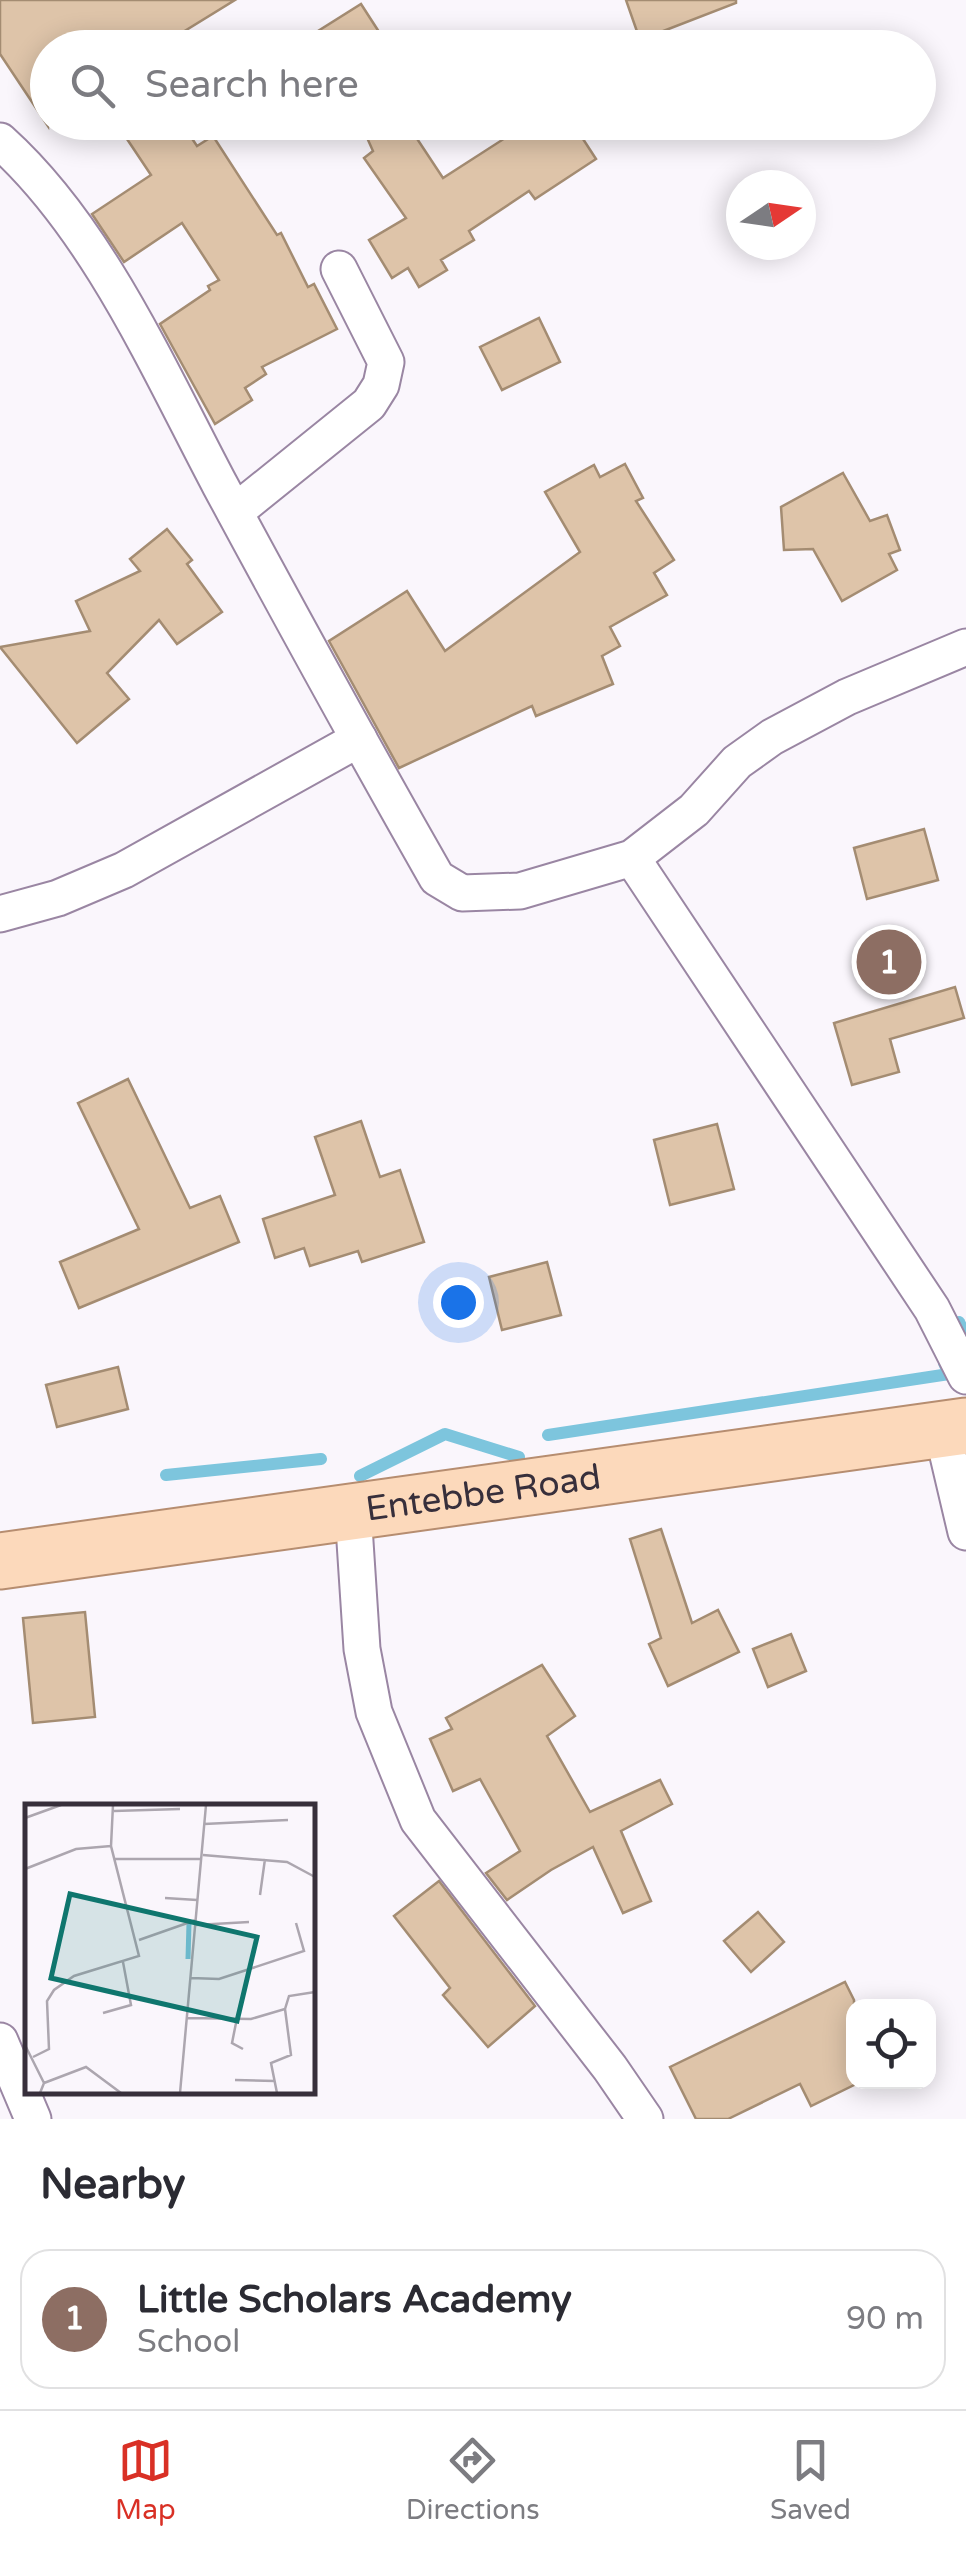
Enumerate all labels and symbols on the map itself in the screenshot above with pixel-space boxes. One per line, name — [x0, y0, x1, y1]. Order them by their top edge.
north arrow — [726, 170, 816, 260]
pin: 1 — [856, 924, 922, 1000]
your location — [433, 1277, 484, 1328]
street label: Entebbe Road — [363, 1456, 604, 1531]
inset map — [25, 1804, 315, 2094]

